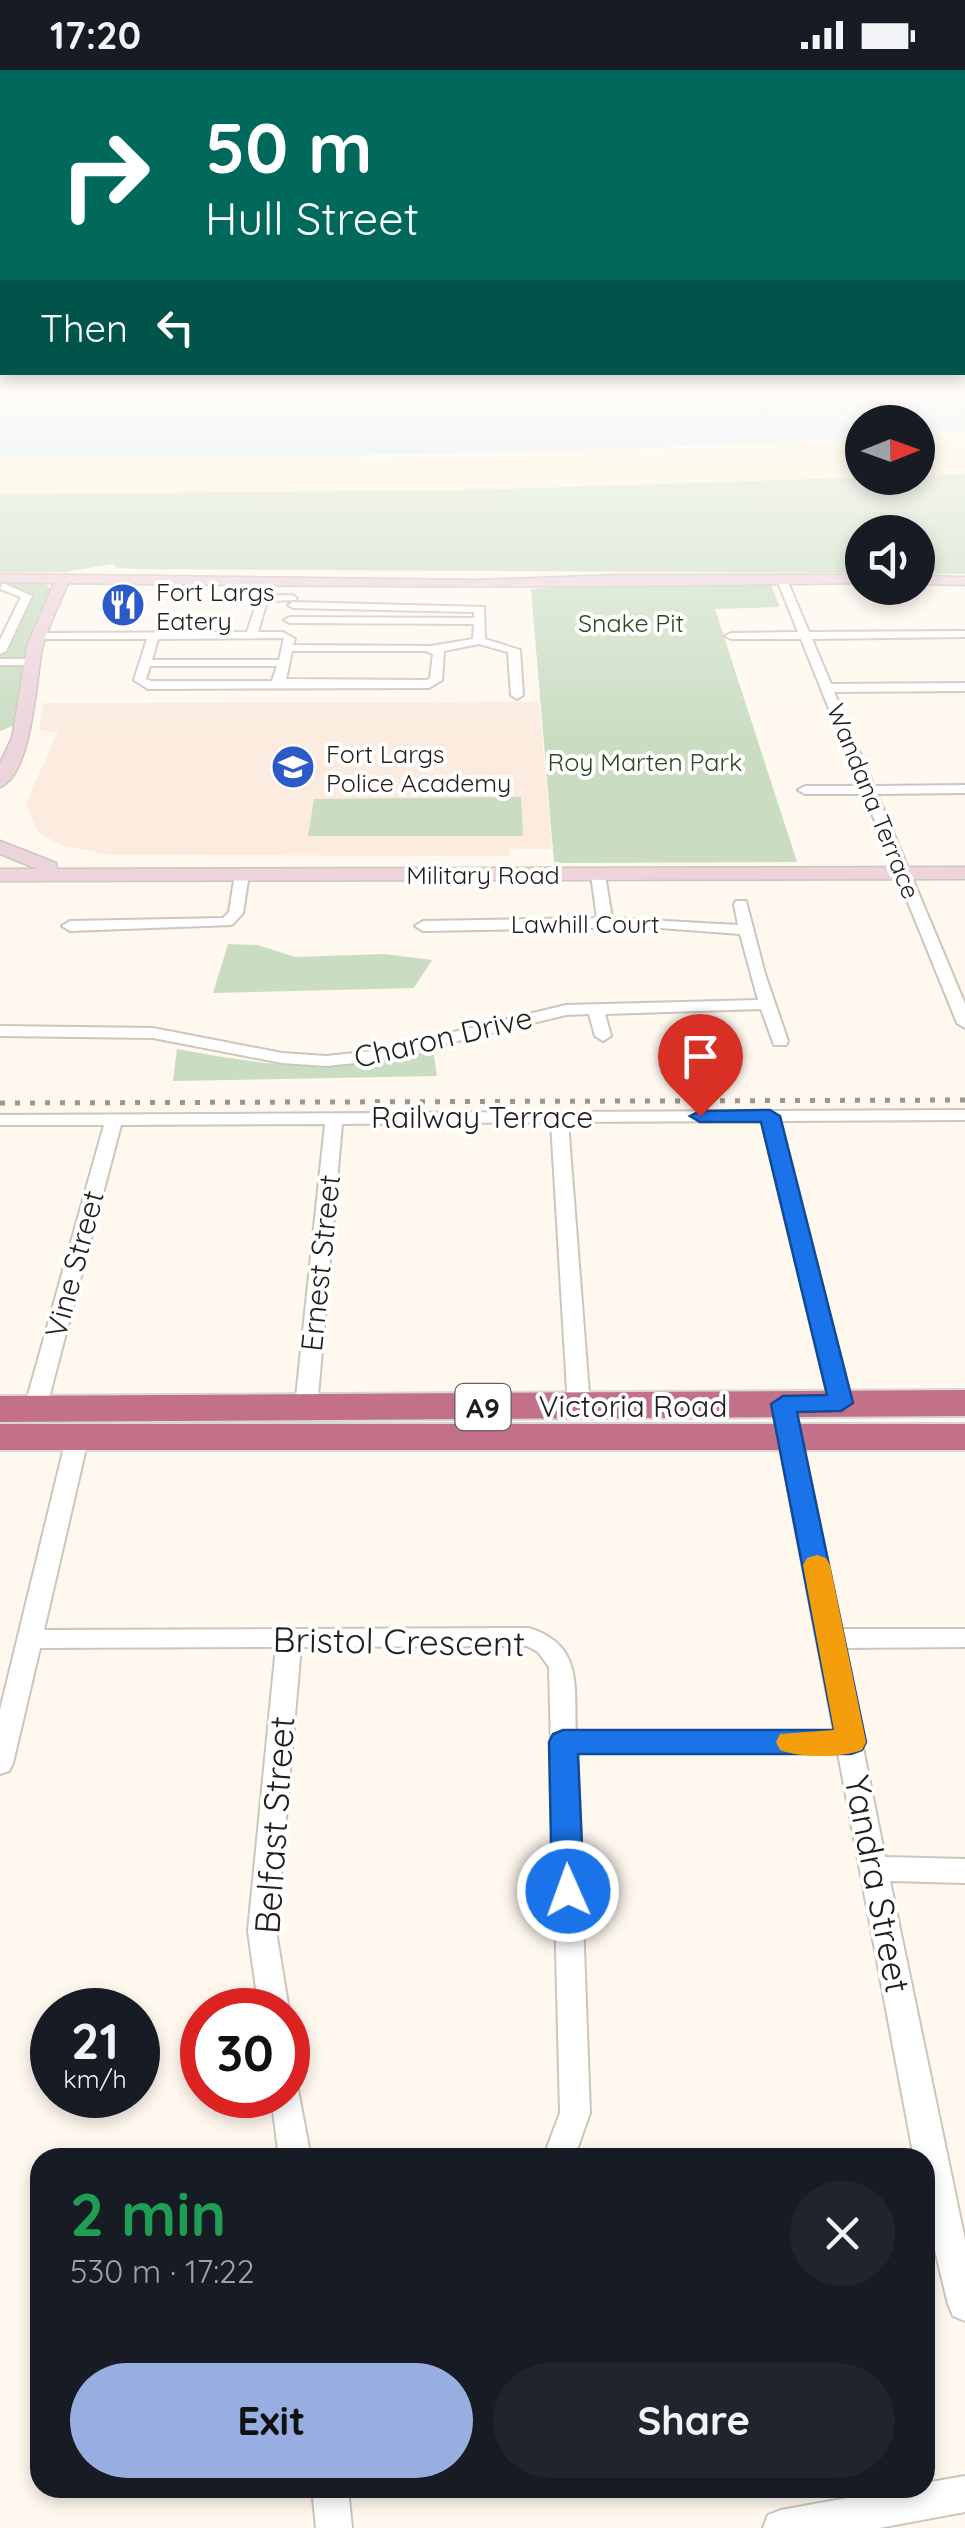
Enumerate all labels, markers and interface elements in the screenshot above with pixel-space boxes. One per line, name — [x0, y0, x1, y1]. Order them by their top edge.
text: 17:20 — [50, 11, 141, 59]
text: 50 m — [205, 103, 372, 191]
icon: right — [40, 110, 170, 240]
text: Hull Street — [205, 190, 419, 246]
icon: left — [148, 300, 203, 355]
text: Then — [40, 304, 128, 352]
north arrow — [845, 405, 935, 495]
map controls — [845, 405, 935, 605]
button: sound — [845, 515, 935, 605]
place label: Fort Largs Eatery — [156, 576, 275, 636]
restaurant icon: Fort Largs Eatery — [100, 582, 146, 628]
park label: Snake Pit — [578, 607, 684, 638]
street label: Wandana Terrace — [821, 699, 927, 903]
place label: Fort Largs Police Academy — [326, 738, 511, 798]
school or university icon: Fort Largs Police Academy — [270, 744, 316, 790]
park label: Roy Marten Park — [548, 746, 742, 777]
street label: Military Road — [406, 859, 560, 890]
street label: Lawhill Court — [511, 908, 659, 939]
street label: Charon Drive — [350, 998, 536, 1076]
pin — [658, 1014, 743, 1117]
icon: arrive — [673, 1029, 728, 1084]
street label: Railway Terrace — [371, 1098, 593, 1136]
street label: Ernest Street — [292, 1173, 348, 1353]
street label: Vine Street — [36, 1186, 112, 1342]
road number: A9 — [456, 1384, 510, 1430]
street label: Victoria Road — [539, 1387, 727, 1425]
street label: Bristol Crescent — [272, 1617, 526, 1665]
street label: Belfast Street — [244, 1715, 304, 1935]
street label: Yandra Street — [835, 1772, 921, 1996]
position arrow — [516, 1839, 620, 1943]
speed limit sign: 30 — [180, 1988, 310, 2118]
text: 21 — [71, 2009, 119, 2072]
text: km/h — [63, 2063, 127, 2094]
text: 2 min — [70, 2176, 226, 2251]
button: close — [790, 2181, 895, 2286]
text: 530 m · 17:22 — [70, 2251, 255, 2291]
button: Exit — [70, 2363, 473, 2478]
button: Share — [493, 2363, 895, 2478]

